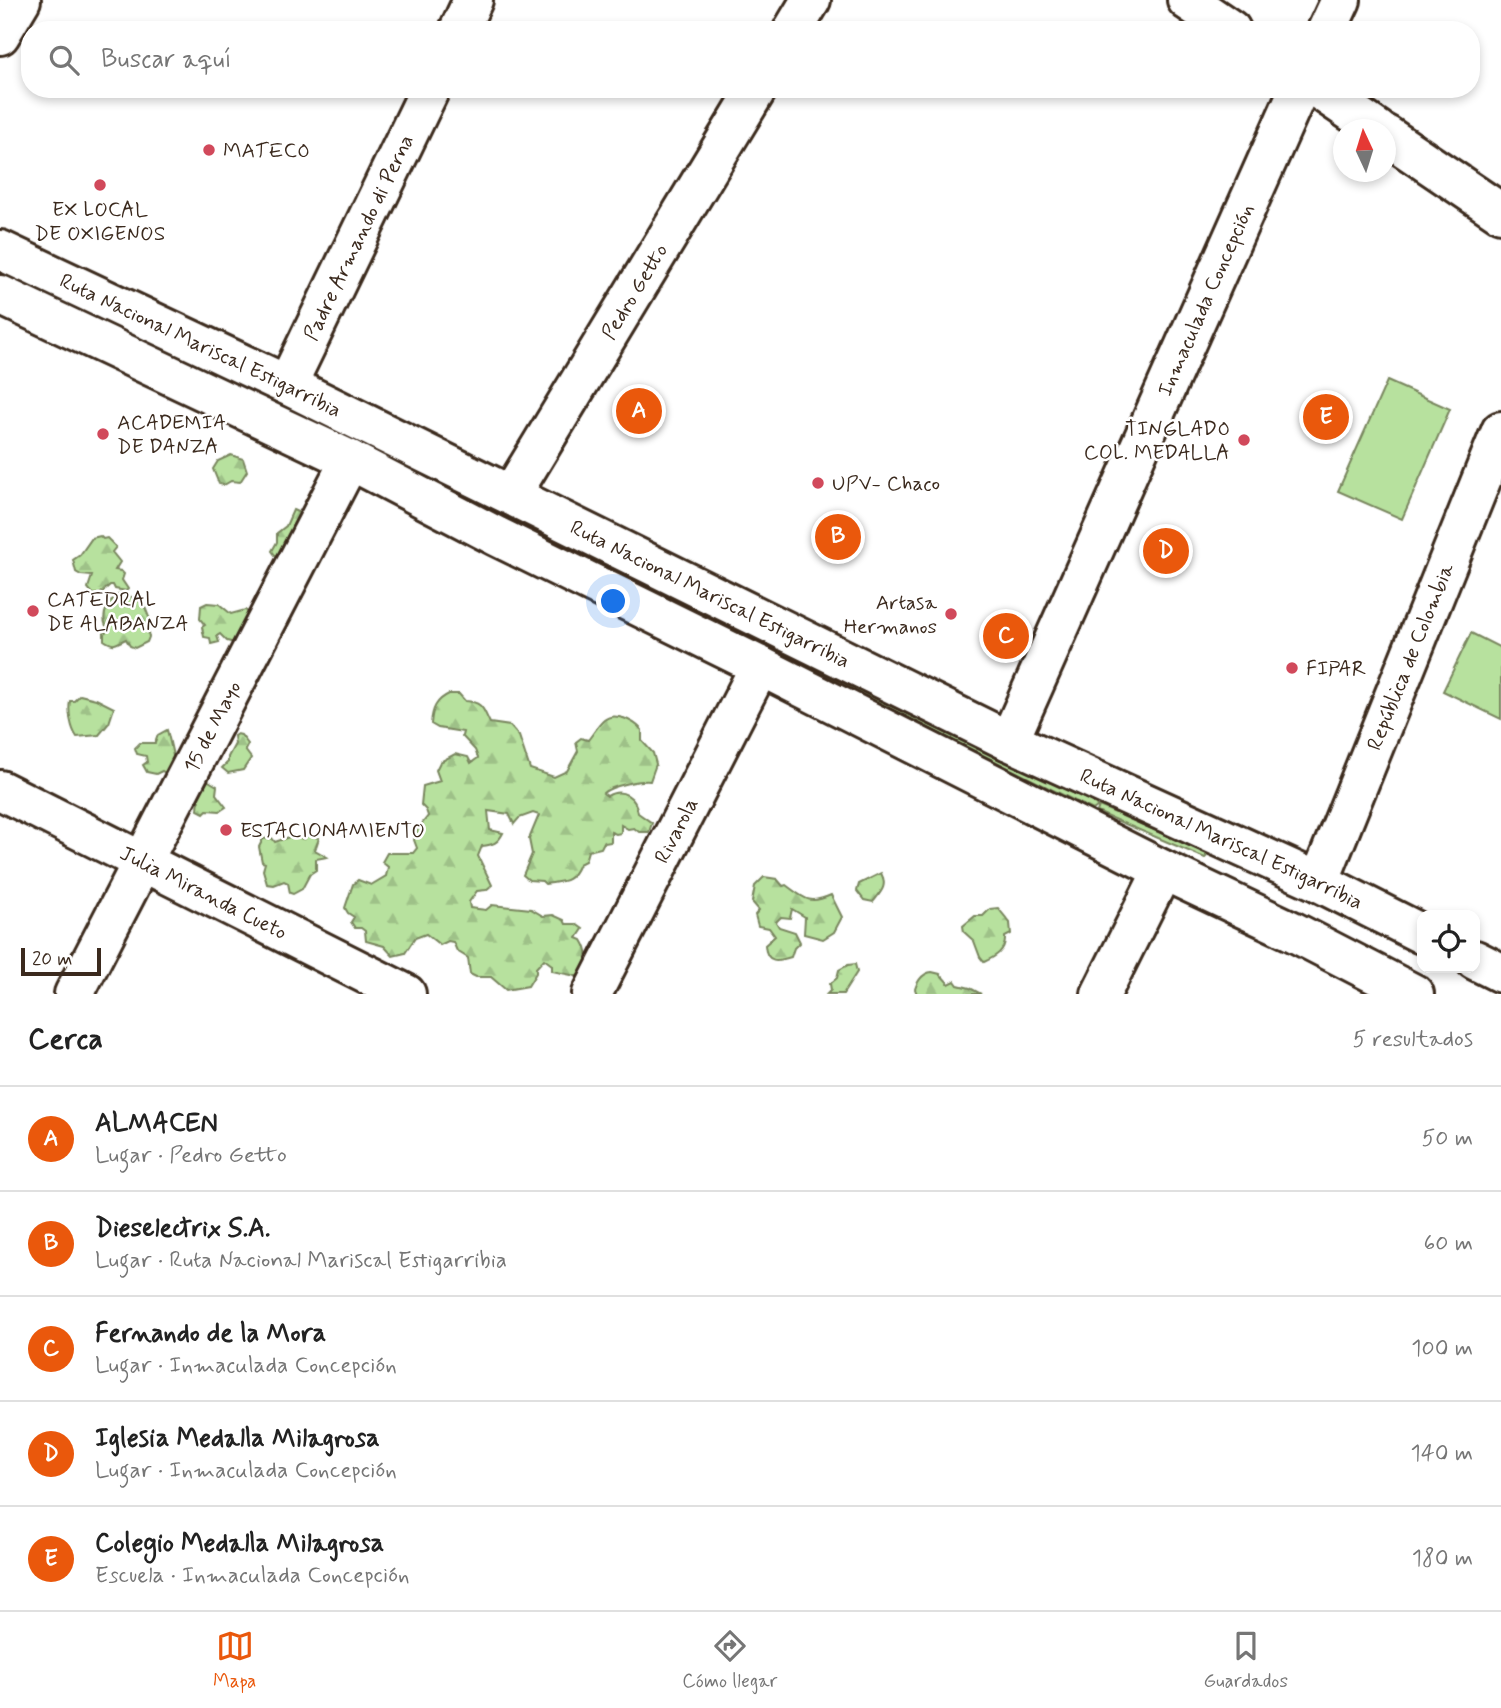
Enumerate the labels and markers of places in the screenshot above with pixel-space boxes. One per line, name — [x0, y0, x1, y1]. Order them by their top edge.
place label: MATECO — [223, 137, 310, 165]
marker: MATECO — [201, 142, 217, 158]
marker: EX LOCAL DE OXIGENOS — [92, 177, 108, 193]
place label: EX LOCAL DE OXIGENOS — [35, 196, 165, 248]
pin: A — [616, 385, 662, 437]
pin: E — [1303, 391, 1349, 443]
place label: ACADEMIA DE DANZA — [117, 409, 226, 461]
place label: TINGLADO COL. MEDALLA — [1084, 415, 1230, 467]
marker: ACADEMIA DE DANZA — [95, 426, 111, 442]
marker: TINGLADO COL. MEDALLA — [1236, 432, 1252, 448]
place label: UPV- Chaco — [832, 470, 940, 498]
marker: UPV- Chaco — [810, 475, 826, 491]
pin: B — [815, 511, 861, 563]
pin: D — [1143, 525, 1189, 577]
place label: CATEDRAL DE ALABANZA — [47, 586, 188, 638]
place label: Artasa Hermanos — [844, 589, 937, 641]
marker: CATEDRAL DE ALABANZA — [25, 603, 41, 619]
marker: Artasa Hermanos — [943, 606, 959, 622]
pin: C — [983, 610, 1029, 662]
place label: FIPAR — [1306, 655, 1366, 683]
marker: FIPAR — [1284, 660, 1300, 676]
place label: ESTACIONAMIENTO — [240, 817, 425, 845]
marker: ESTACIONAMIENTO — [218, 822, 234, 838]

